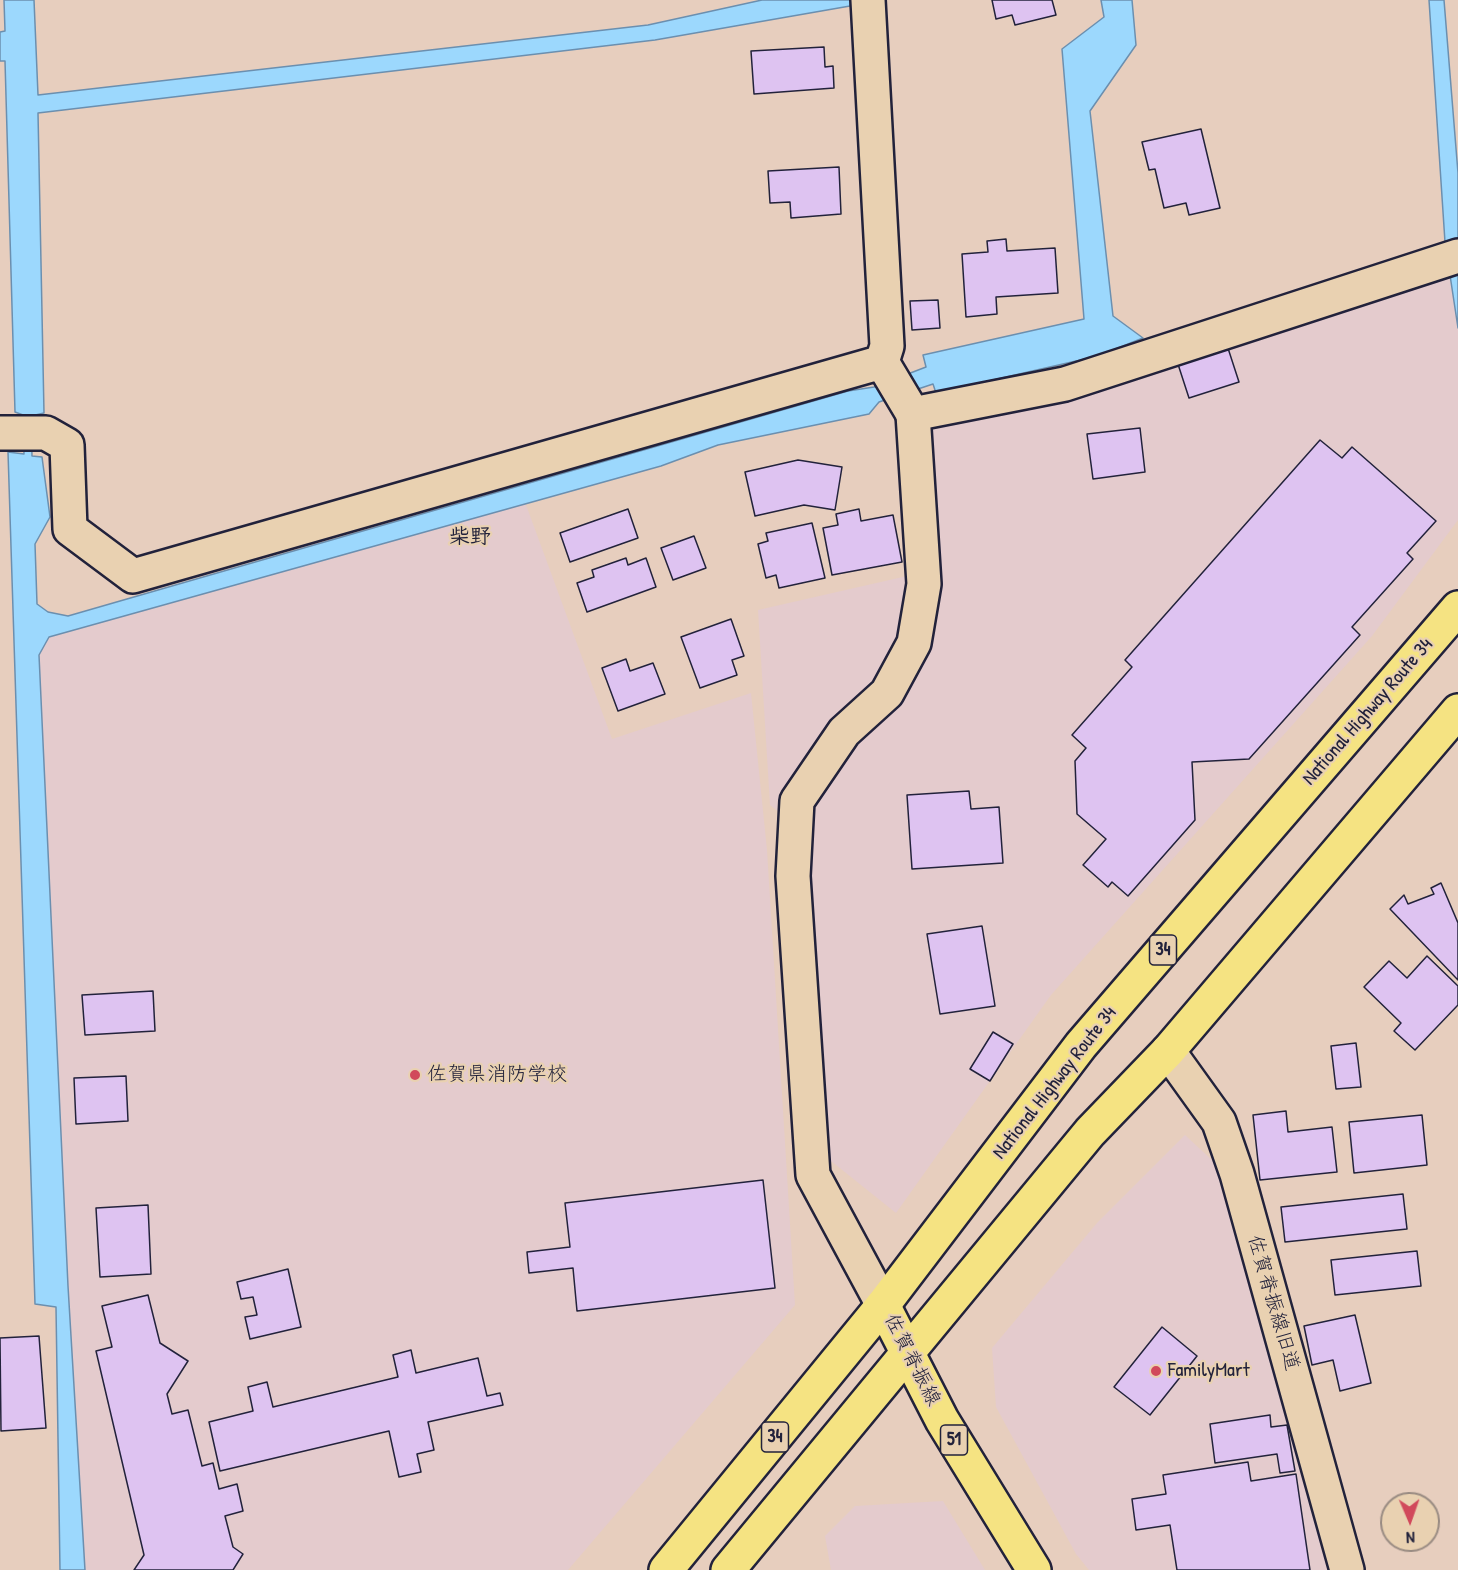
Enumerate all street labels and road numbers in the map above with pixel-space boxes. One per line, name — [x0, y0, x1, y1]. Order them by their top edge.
street label: National Highway Route 34 — [1298, 634, 1438, 790]
road number: 34 — [1150, 935, 1176, 965]
street label: National Highway Route 34 — [988, 1002, 1122, 1164]
street label: 佐賀脊振線旧道 — [1242, 1232, 1304, 1374]
street label: 佐賀脊振線 — [879, 1310, 945, 1410]
road number: 34 — [762, 1422, 788, 1452]
road number: 51 — [940, 1425, 968, 1455]

